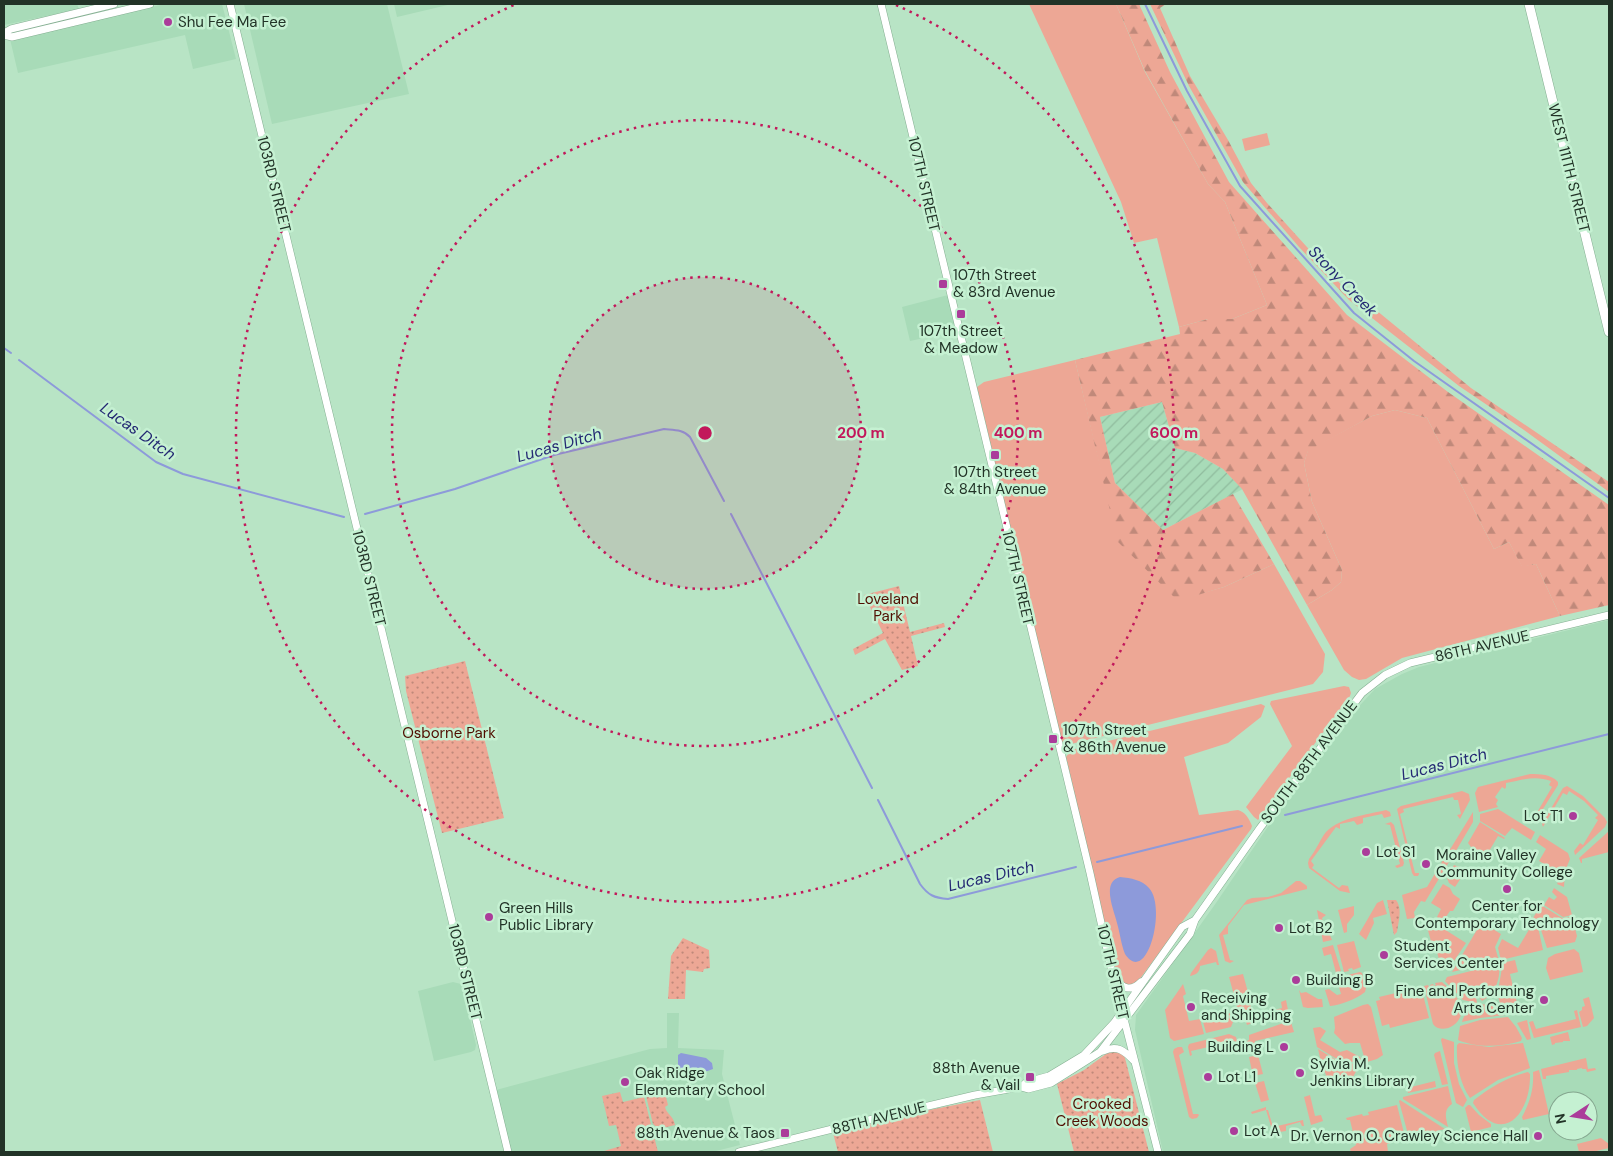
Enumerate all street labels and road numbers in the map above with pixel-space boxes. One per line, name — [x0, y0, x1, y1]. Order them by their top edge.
street label: WEST 111TH STREET — [1543, 102, 1595, 234]
street label: 103RD STREET — [252, 134, 296, 234]
street label: 107TH STREET — [903, 135, 945, 233]
street label: 103RD STREET — [347, 528, 391, 628]
street label: 107TH STREET — [997, 529, 1039, 627]
street label: 86TH AVENUE — [1433, 625, 1531, 667]
street label: SOUTH 88TH AVENUE — [1256, 697, 1362, 827]
street label: 103RD STREET — [443, 922, 487, 1022]
street label: 107TH STREET — [1092, 923, 1134, 1021]
street label: 88TH AVENUE — [830, 1097, 928, 1139]

